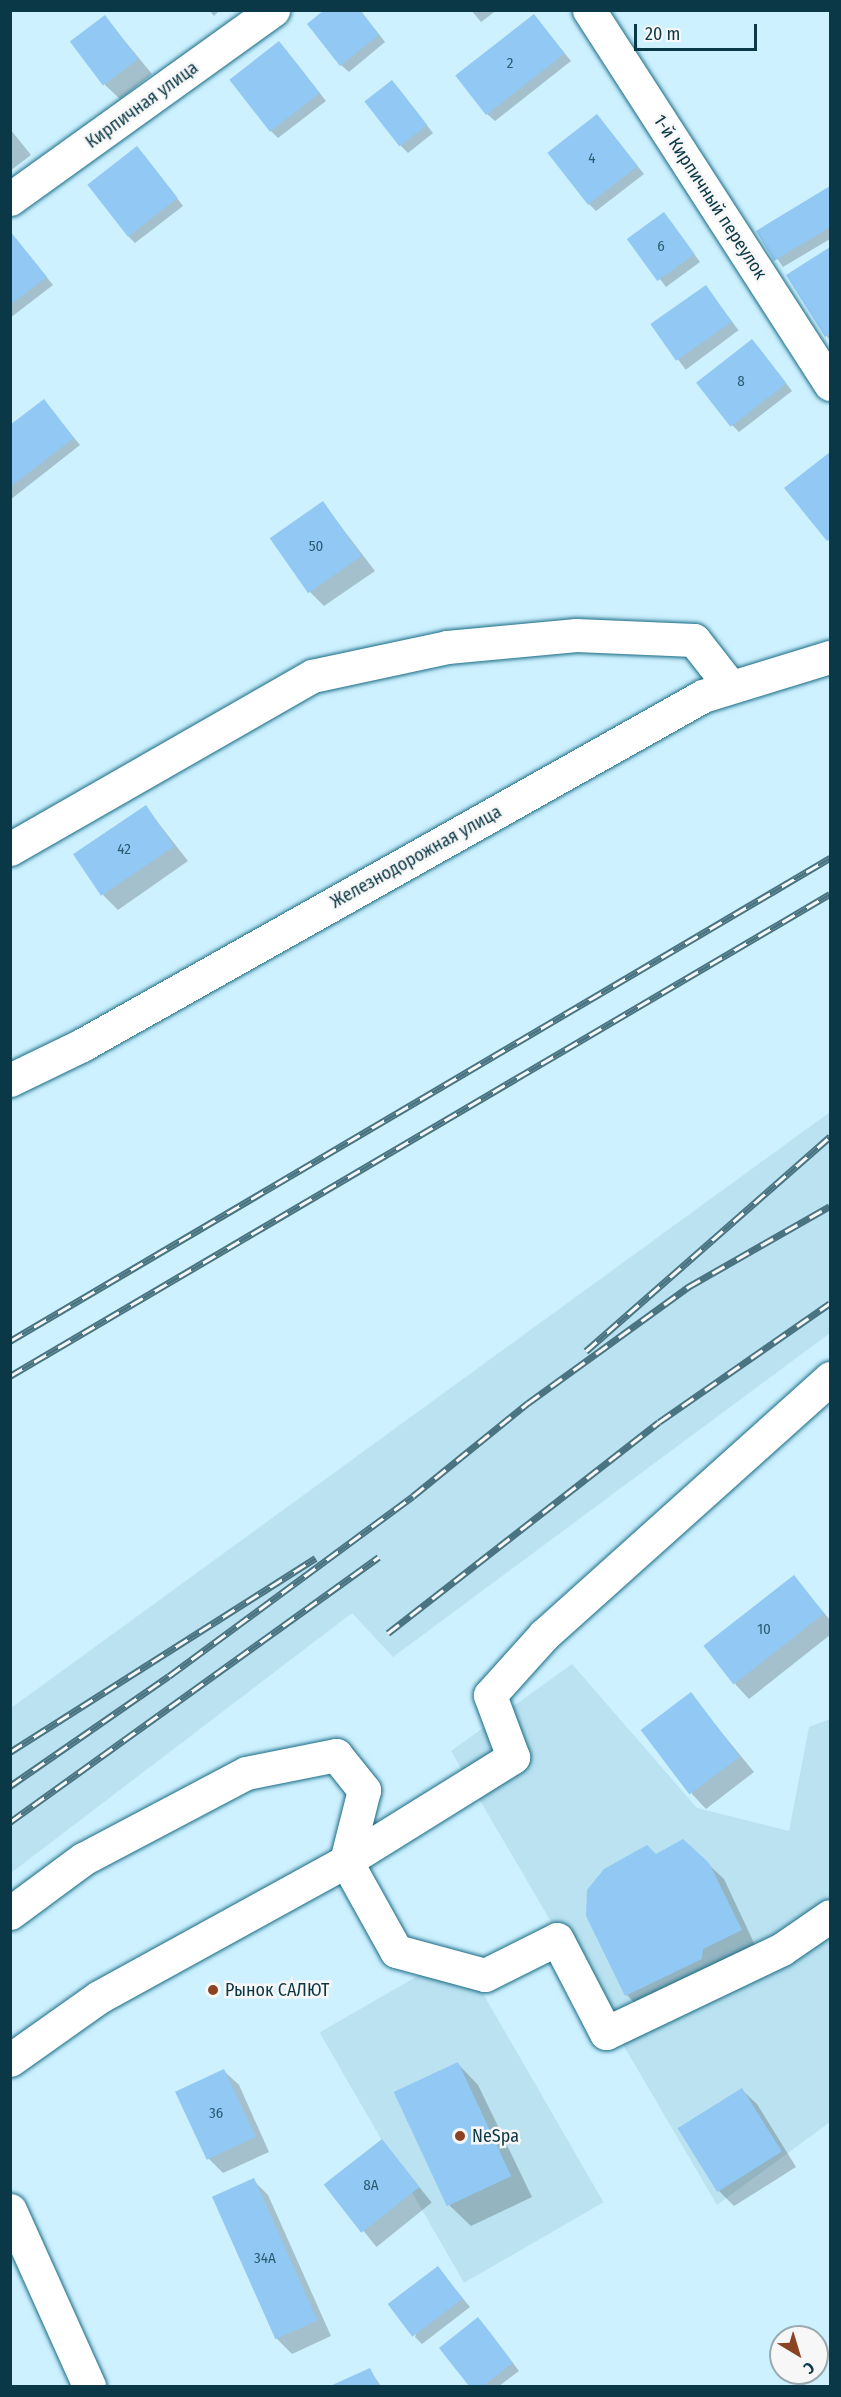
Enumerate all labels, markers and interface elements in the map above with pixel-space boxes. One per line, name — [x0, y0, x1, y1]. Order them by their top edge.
scale bar — [637, 12, 760, 50]
text: 20 m — [645, 23, 680, 45]
house number: 2 — [507, 55, 513, 73]
street label: Кирпичная улица — [82, 57, 202, 153]
street label: 1-й Кирпичный переулок — [649, 111, 771, 283]
house number: 4 — [588, 150, 596, 168]
house number: 6 — [657, 238, 665, 256]
house number: 8 — [737, 373, 745, 391]
house number: 50 — [309, 538, 323, 556]
street label: Железнодорожная улица — [327, 801, 505, 913]
house number: 42 — [117, 841, 131, 859]
house number: 10 — [757, 1621, 771, 1639]
place label: Рынок САЛЮТ — [225, 1979, 329, 2001]
marker: Рынок САЛЮТ — [206, 1983, 220, 1997]
house number: 36 — [209, 2105, 223, 2123]
place label: NeSpa — [472, 2125, 519, 2147]
marker: NeSpa — [453, 2129, 467, 2143]
house number: 8А — [363, 2177, 379, 2195]
house number: 34А — [254, 2250, 276, 2268]
north arrow — [769, 2325, 829, 2385]
text: С — [800, 2358, 818, 2378]

